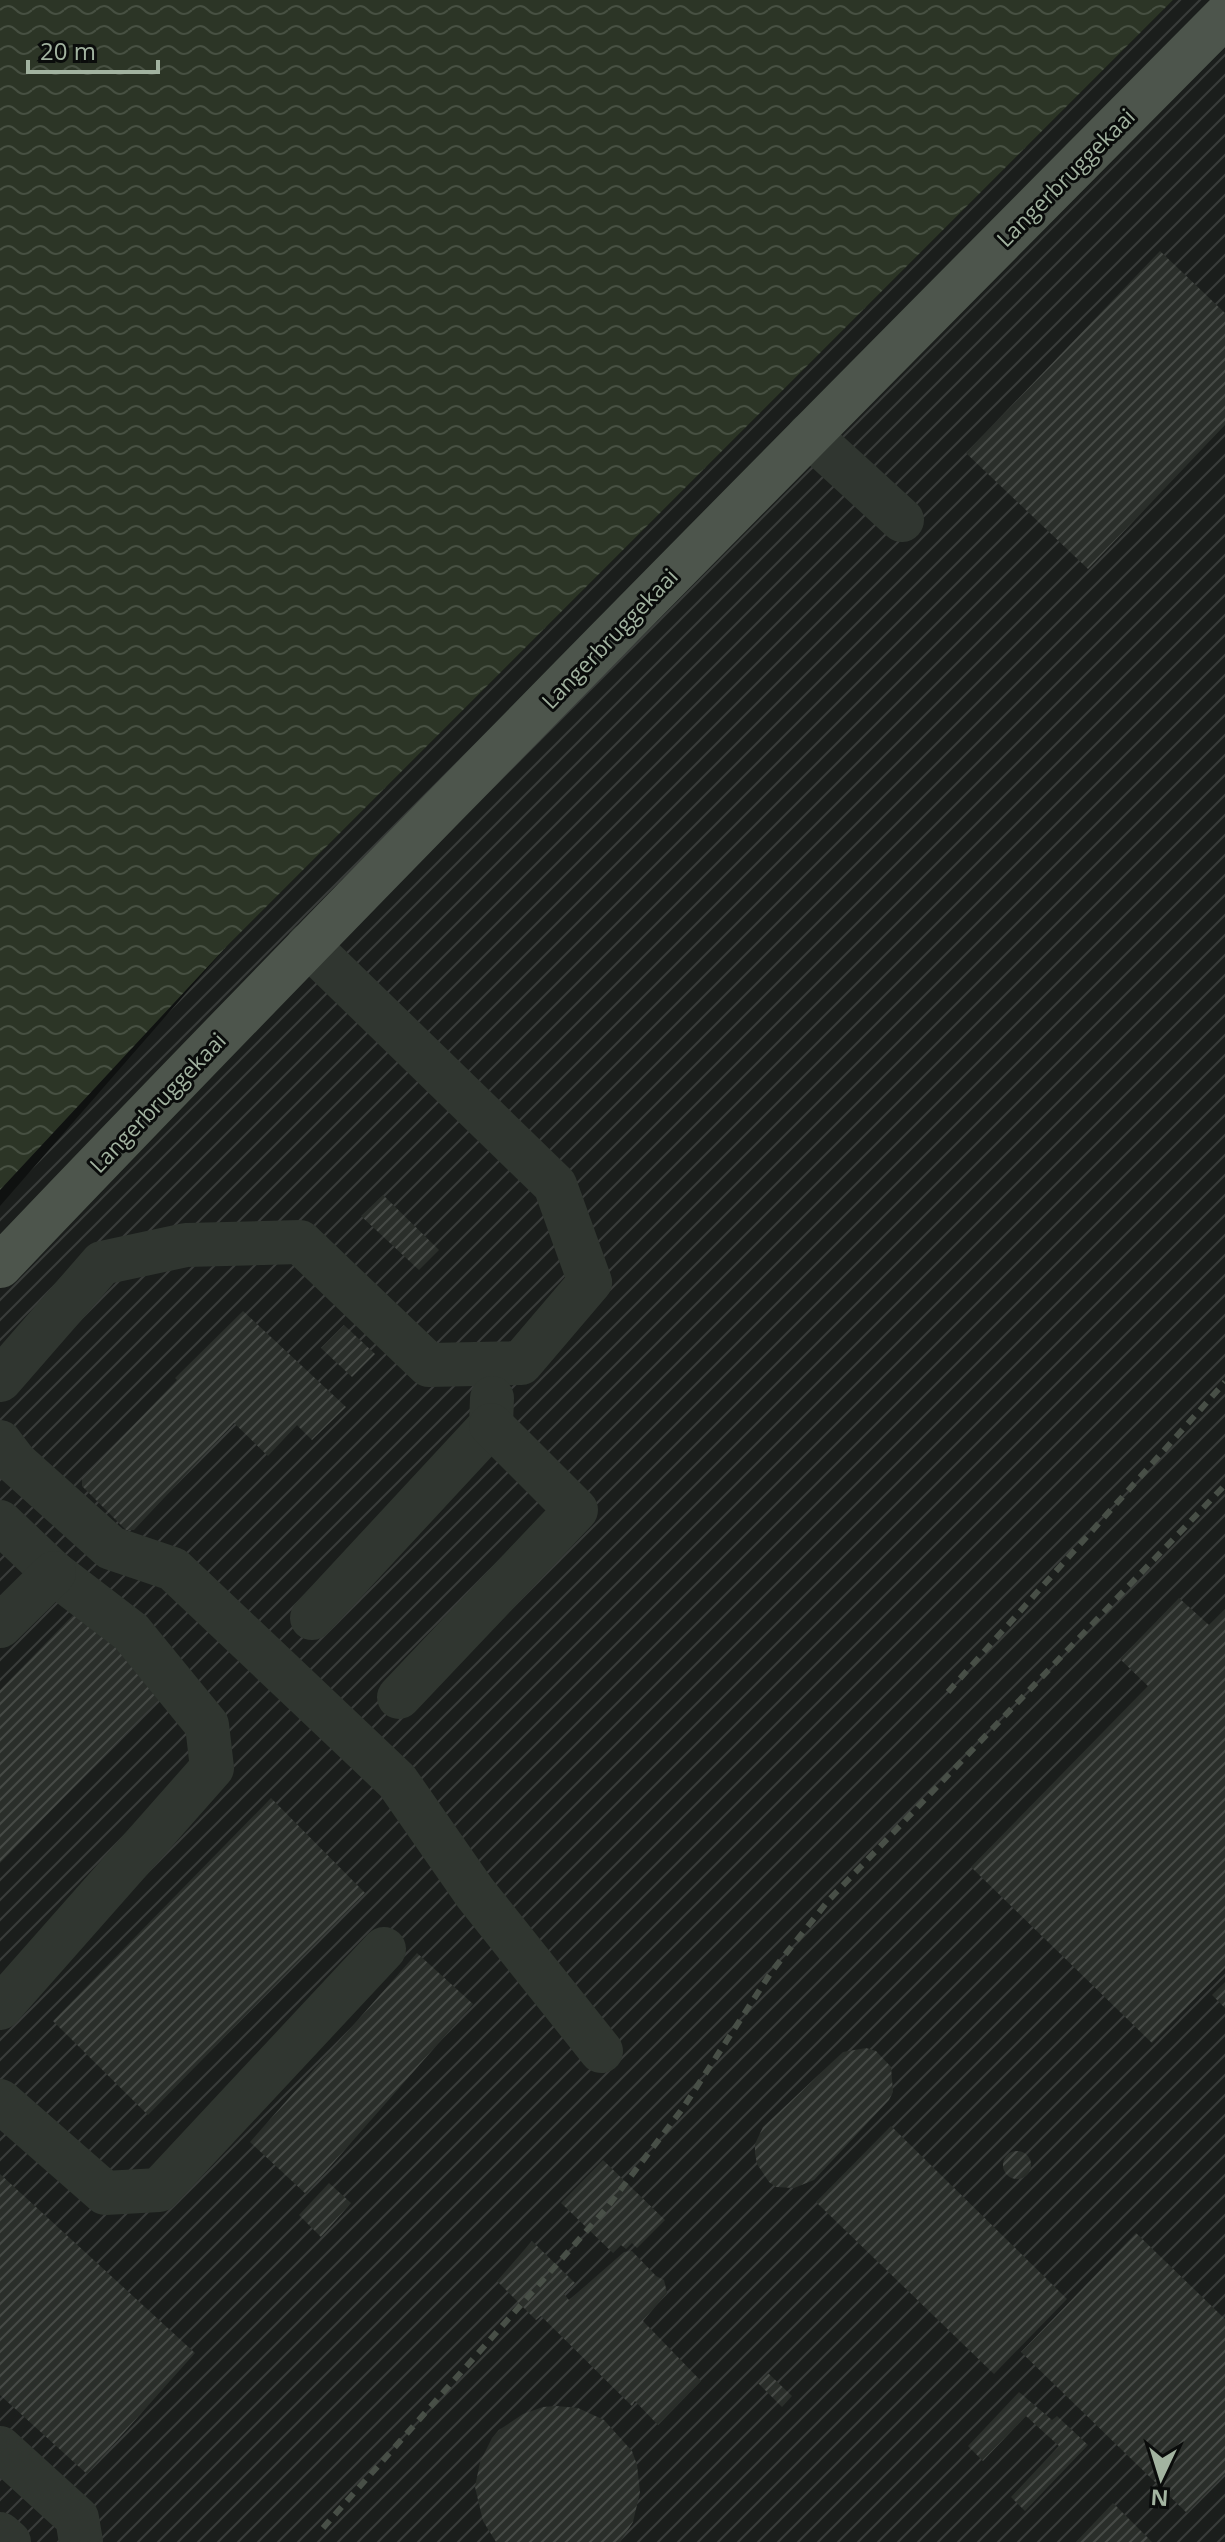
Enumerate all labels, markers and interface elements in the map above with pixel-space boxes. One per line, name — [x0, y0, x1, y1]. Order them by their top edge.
scale bar — [28, 24, 158, 74]
text: 20 m — [40, 34, 96, 67]
street label: Langerbruggekaai — [989, 101, 1141, 253]
street label: Langerbruggekaai — [534, 561, 684, 715]
street label: Langerbruggekaai — [82, 1025, 232, 1179]
north arrow — [1121, 2438, 1201, 2518]
text: N — [1150, 2483, 1170, 2515]

